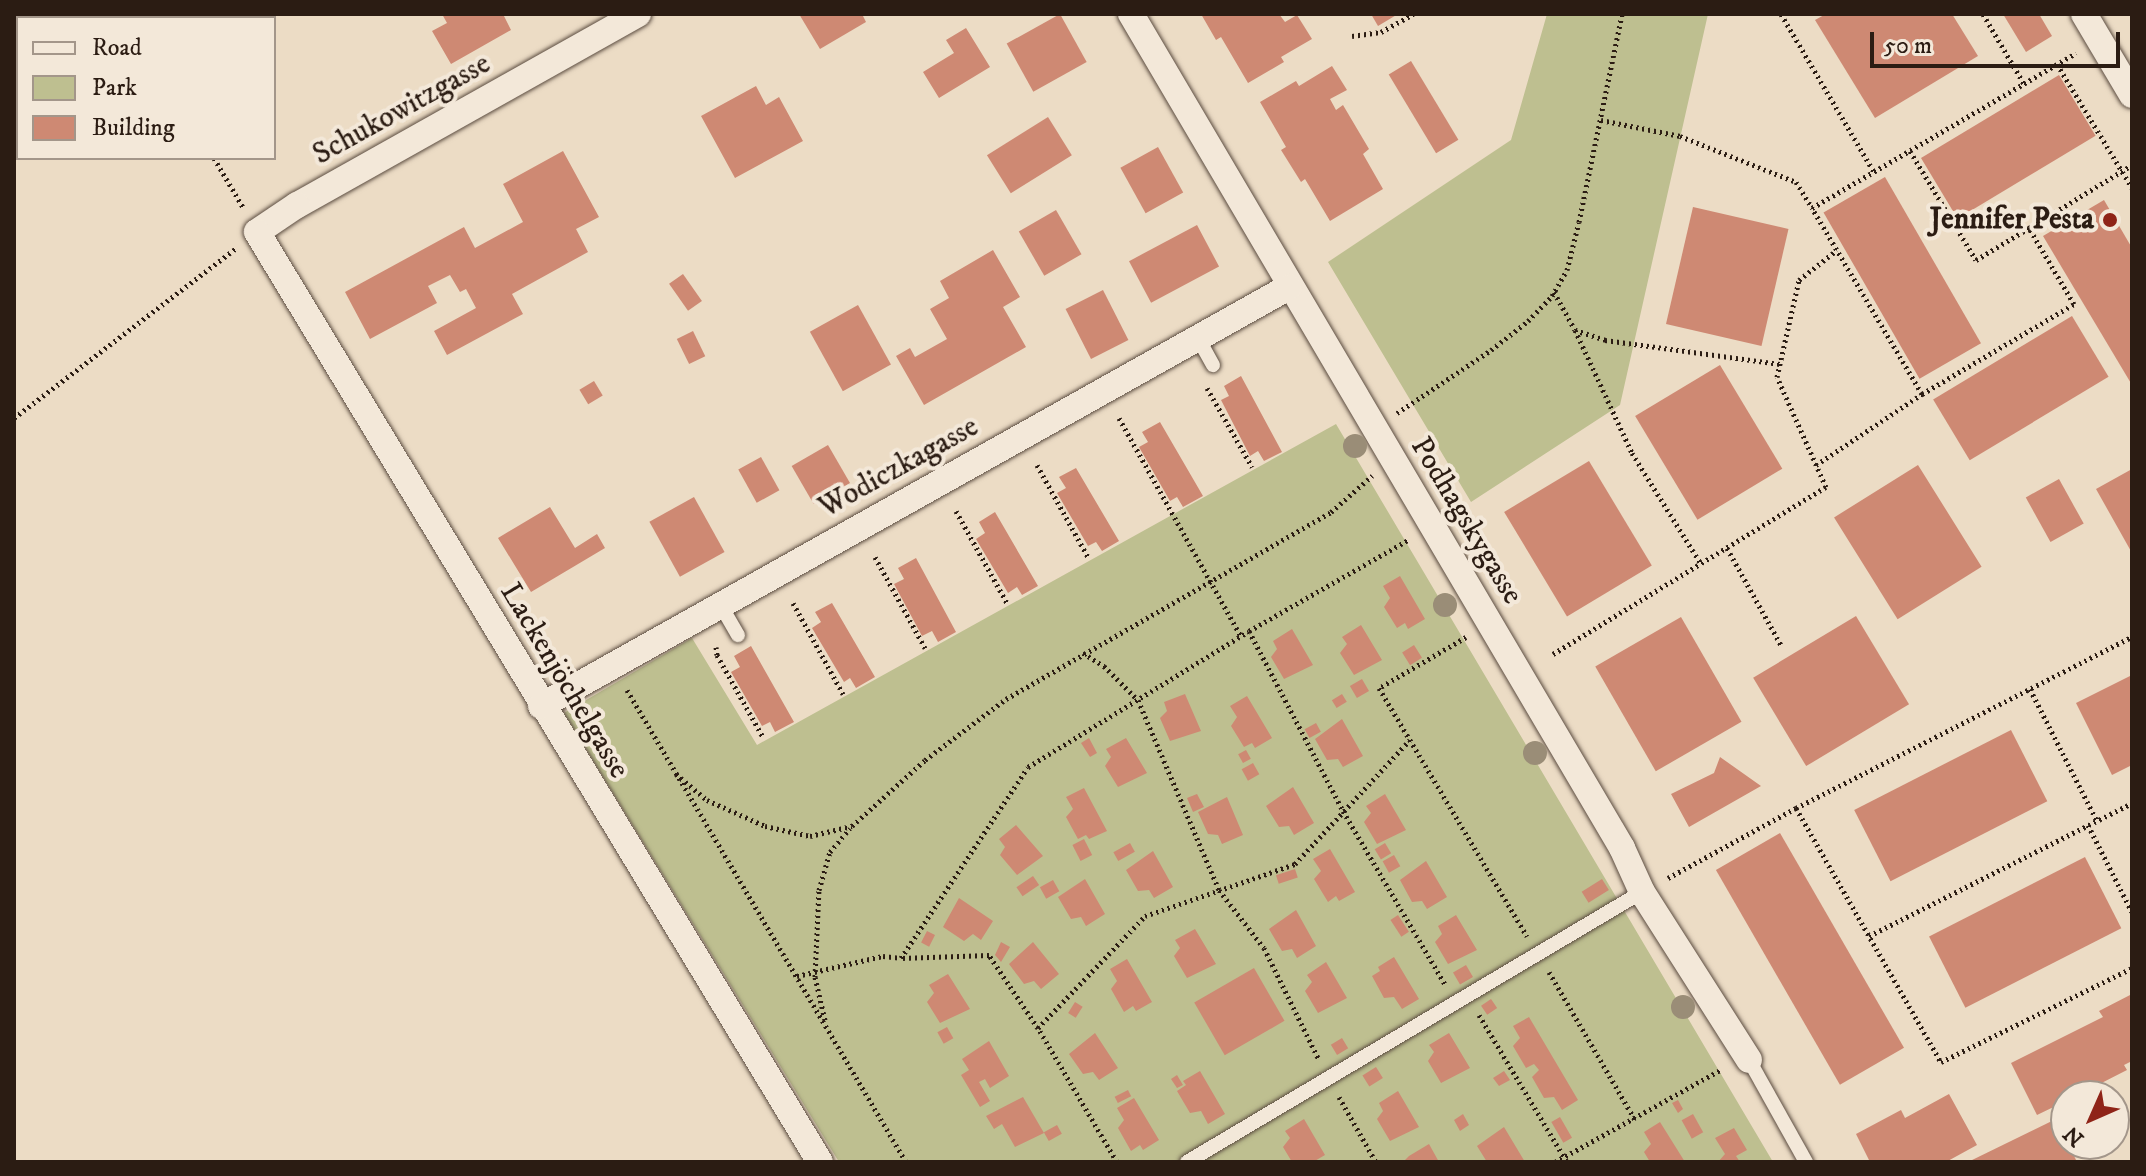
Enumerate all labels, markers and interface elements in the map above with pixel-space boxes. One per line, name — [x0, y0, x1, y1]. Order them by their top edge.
legend — [16, 16, 276, 160]
scale bar — [1874, 16, 2124, 66]
text: 50 m — [1884, 31, 1932, 61]
text: Road — [92, 33, 142, 63]
street label: Schukowitzgasse — [307, 46, 497, 174]
text: Park — [92, 73, 137, 103]
text: Building — [92, 113, 175, 143]
place label: Jennifer Pesta — [1930, 202, 2094, 238]
marker: Jennifer Pesta — [2101, 211, 2119, 229]
street label: Wodiczkagasse — [813, 409, 985, 527]
street label: Podhagskygasse — [1402, 431, 1530, 611]
street label: Lackenjöchelgasse — [492, 577, 636, 785]
north arrow — [2050, 1080, 2130, 1160]
text: N — [2058, 1120, 2090, 1152]

